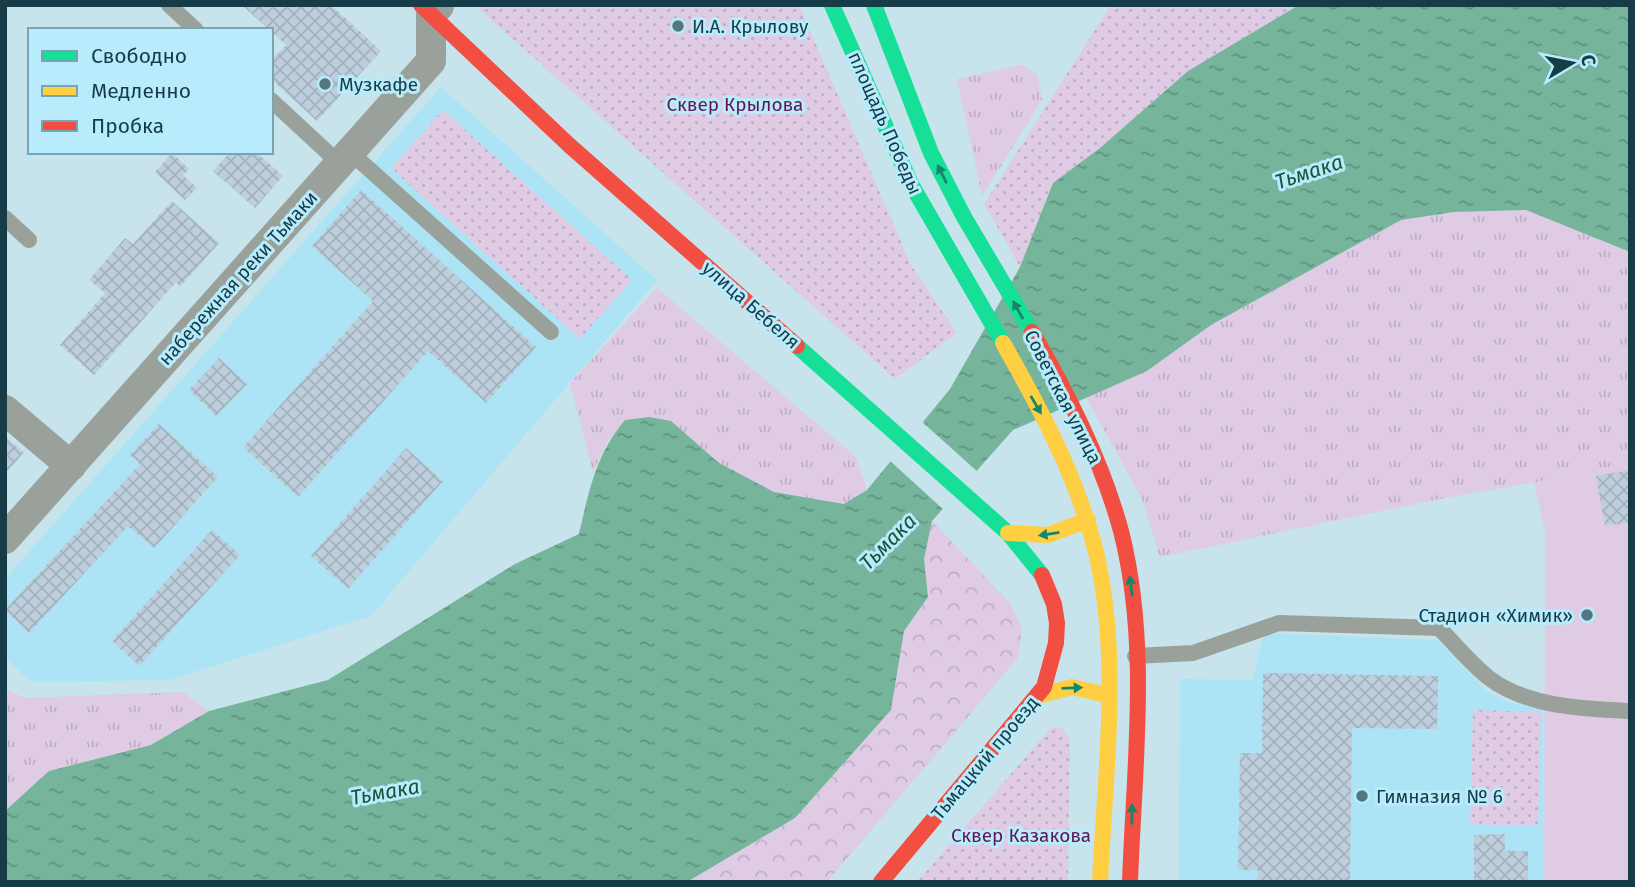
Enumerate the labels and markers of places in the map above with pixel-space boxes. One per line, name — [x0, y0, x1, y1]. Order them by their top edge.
place label: И.А. Крылову — [692, 15, 809, 38]
marker: И.А. Крылову — [670, 18, 686, 34]
place label: Музкафе — [339, 73, 418, 96]
marker: Музкафе — [317, 76, 333, 92]
place label: Стадион «Химик» — [1418, 604, 1573, 627]
marker: Стадион «Химик» — [1579, 607, 1595, 623]
place label: Гимназия № 6 — [1376, 785, 1503, 808]
marker: Гимназия № 6 — [1354, 788, 1370, 804]

